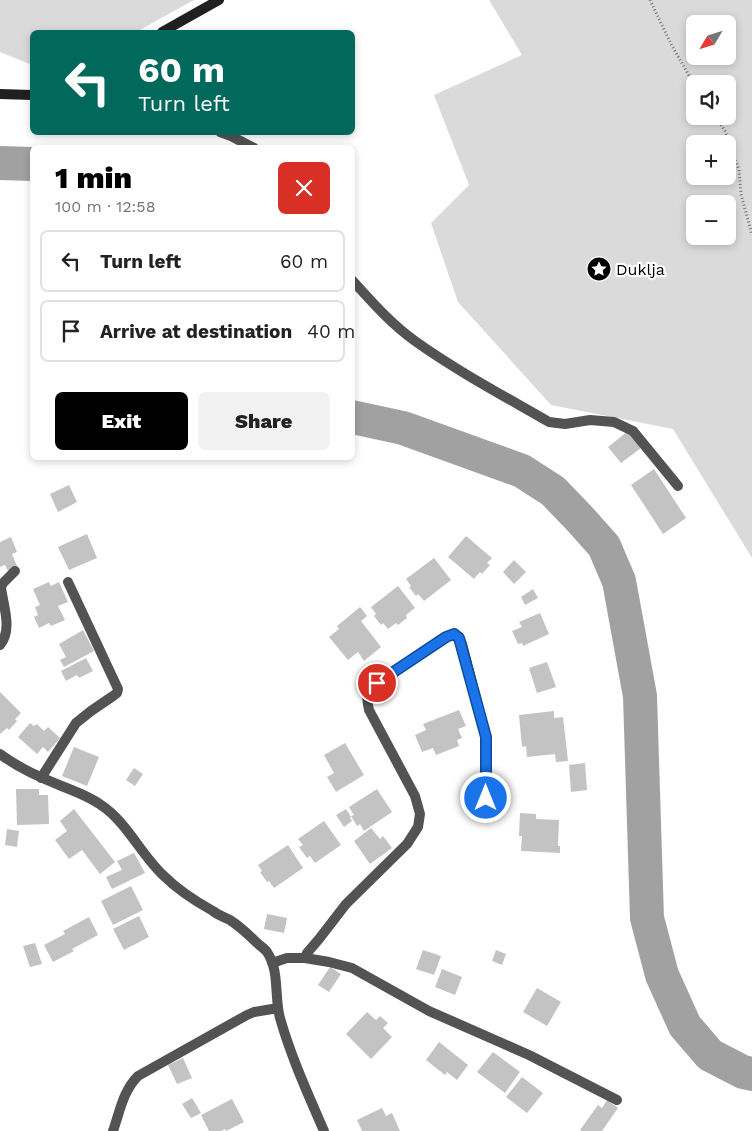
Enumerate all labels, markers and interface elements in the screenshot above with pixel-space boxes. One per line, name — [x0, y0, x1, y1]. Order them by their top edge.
north arrow — [686, 15, 736, 65]
map controls — [686, 15, 736, 245]
text: 60 m — [138, 49, 225, 91]
icon: left — [55, 50, 120, 115]
button: sound — [686, 75, 736, 125]
text: Turn left — [138, 91, 230, 116]
button: + — [686, 135, 736, 185]
text: 1 min — [55, 160, 132, 195]
button: close — [278, 162, 330, 214]
button: − — [686, 195, 736, 245]
text: 100 m · 12:58 — [55, 197, 156, 216]
icon: left — [57, 247, 85, 275]
text: Turn left — [100, 250, 181, 273]
text: 60 m — [280, 250, 328, 273]
place icon: Duklja — [586, 256, 612, 282]
place label: Duklja — [616, 260, 665, 279]
icon: arrive — [57, 317, 85, 345]
text: Arrive at destination — [100, 320, 292, 343]
text: 40 m — [307, 320, 355, 343]
button: Exit — [55, 392, 188, 450]
button: Share — [198, 392, 330, 450]
pin — [356, 662, 398, 704]
icon: arrive — [363, 669, 391, 697]
position arrow — [459, 771, 511, 823]

